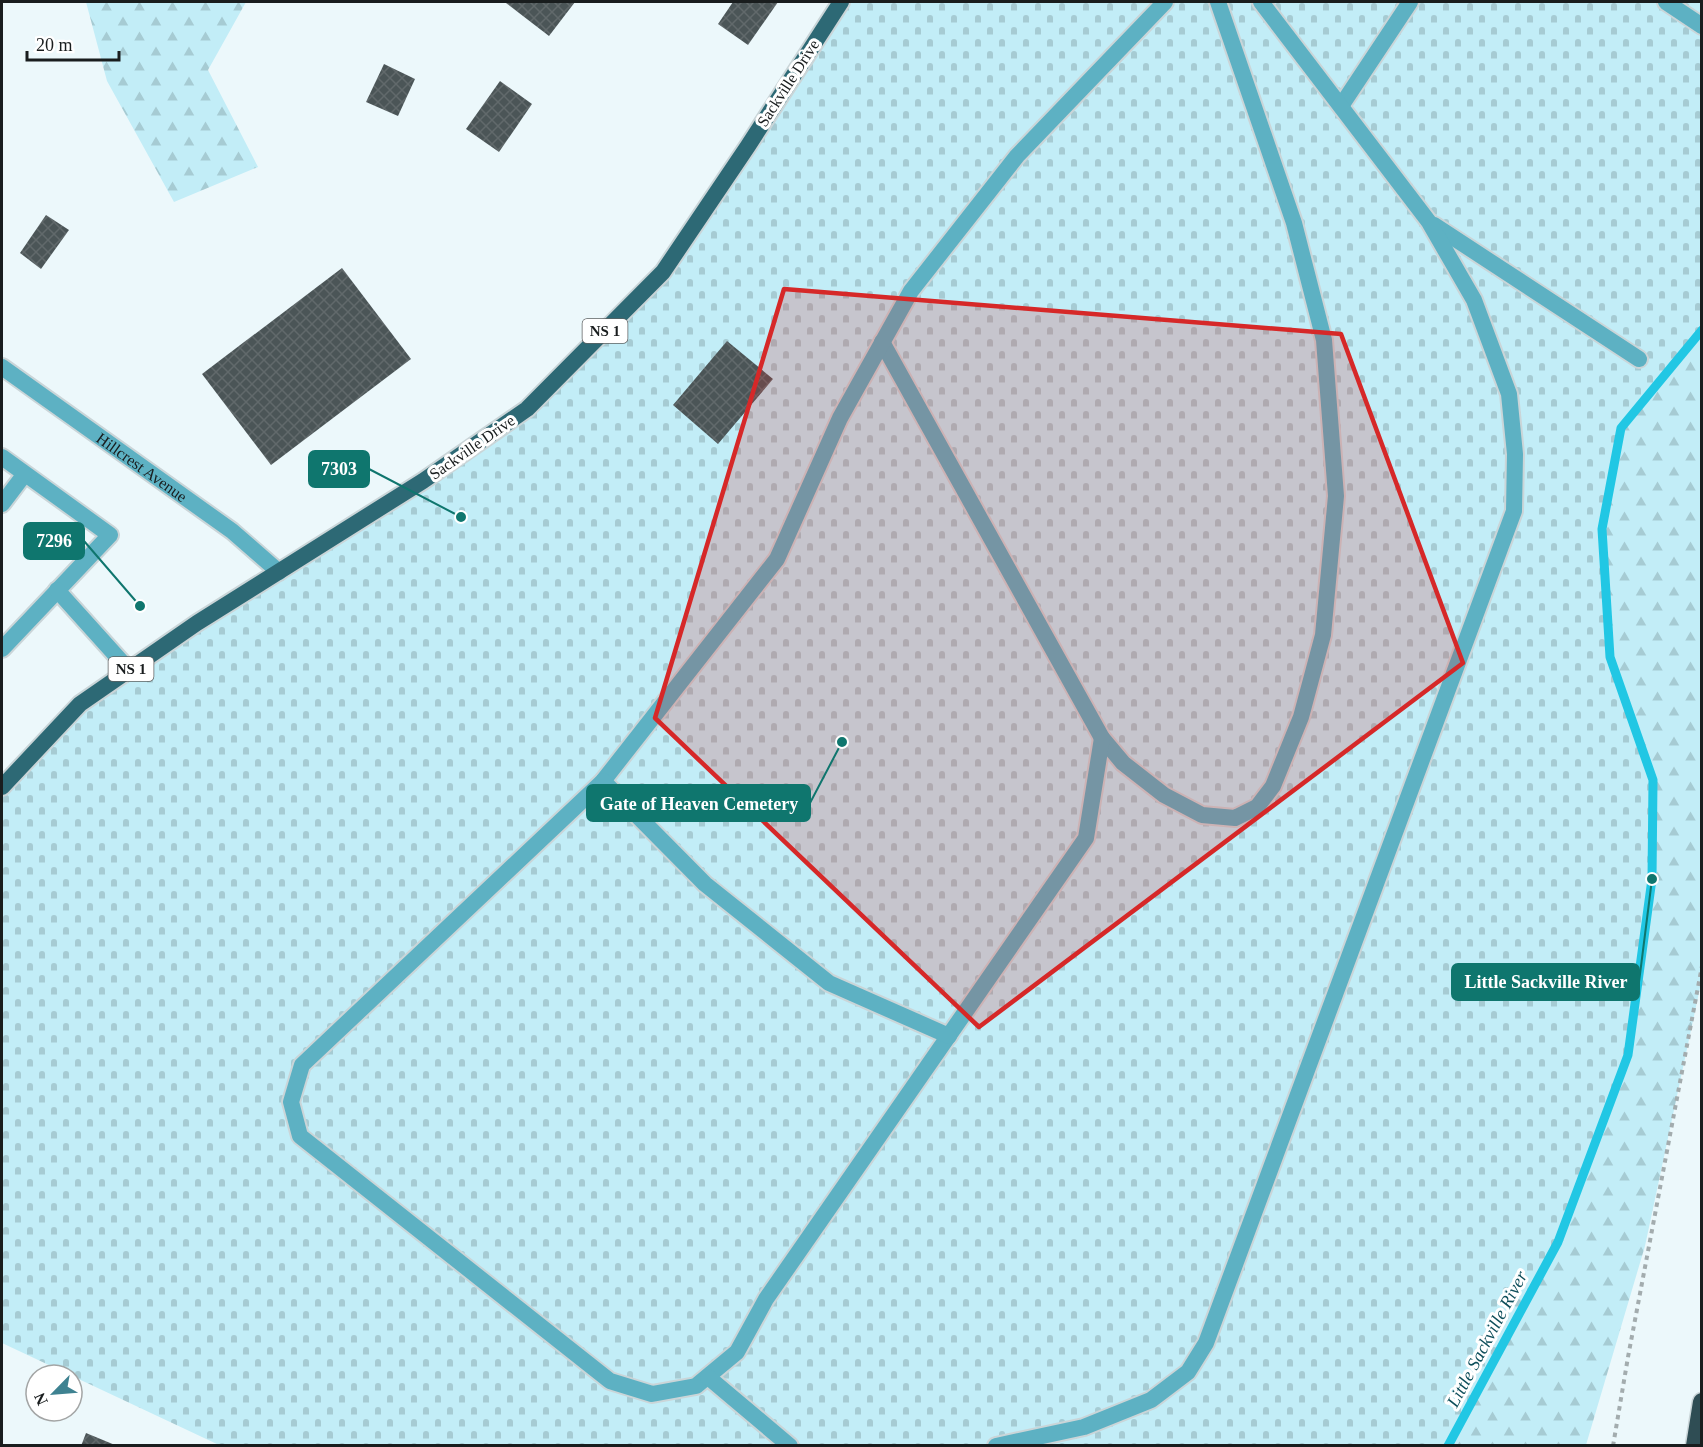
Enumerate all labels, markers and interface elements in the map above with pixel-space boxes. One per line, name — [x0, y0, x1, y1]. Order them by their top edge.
scale bar — [27, 24, 118, 62]
text: 20 m — [36, 35, 73, 55]
street label: Sackville Drive — [754, 36, 822, 130]
road number: NS 1 — [582, 319, 628, 343]
street label: Sackville Drive — [426, 411, 518, 483]
street label: Hillcrest Avenue — [94, 429, 190, 505]
callout: 7303 — [309, 451, 369, 487]
text: 7303 — [321, 459, 357, 479]
callout: 7296 — [24, 523, 84, 559]
text: 7296 — [36, 531, 72, 551]
road number: NS 1 — [108, 657, 154, 681]
callout: Gate of Heaven Cemetery — [587, 785, 810, 821]
text: Gate of Heaven Cemetery — [600, 794, 798, 814]
callout: Little Sackville River — [1452, 964, 1639, 1000]
text: Little Sackville River — [1465, 972, 1627, 992]
water label: Little Sackville River — [1442, 1267, 1532, 1411]
north arrow — [24, 1363, 84, 1423]
text: N — [31, 1390, 51, 1408]

